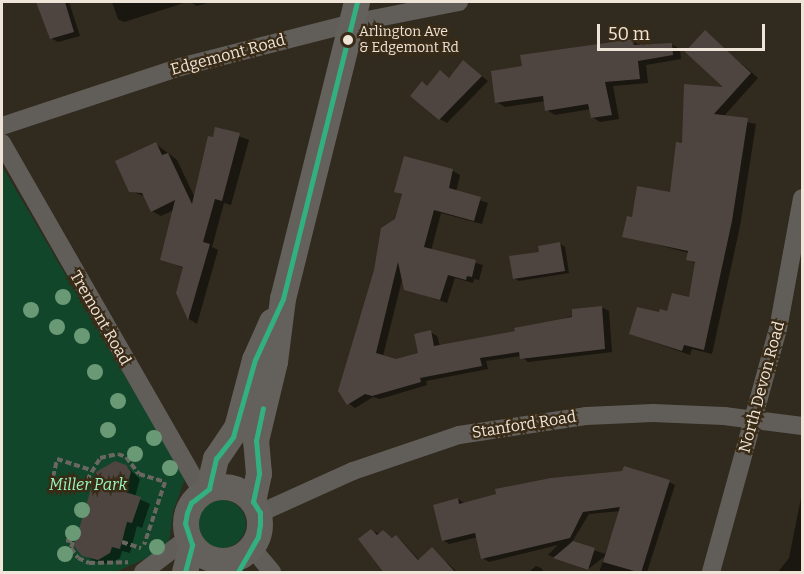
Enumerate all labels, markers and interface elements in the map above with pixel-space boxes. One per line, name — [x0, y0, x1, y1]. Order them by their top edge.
scale bar — [600, 12, 768, 50]
text: 50 m — [608, 23, 650, 45]
place label: Arlington Ave & Edgemont Rd — [359, 24, 459, 56]
street label: Edgemont Road — [169, 30, 287, 80]
marker: Arlington Ave & Edgemont Rd — [342, 34, 354, 46]
street label: Tremont Road — [65, 267, 135, 369]
street label: North Devon Road — [735, 319, 789, 455]
street label: Stanford Road — [470, 407, 578, 443]
park label: Miller Park — [49, 475, 127, 495]

